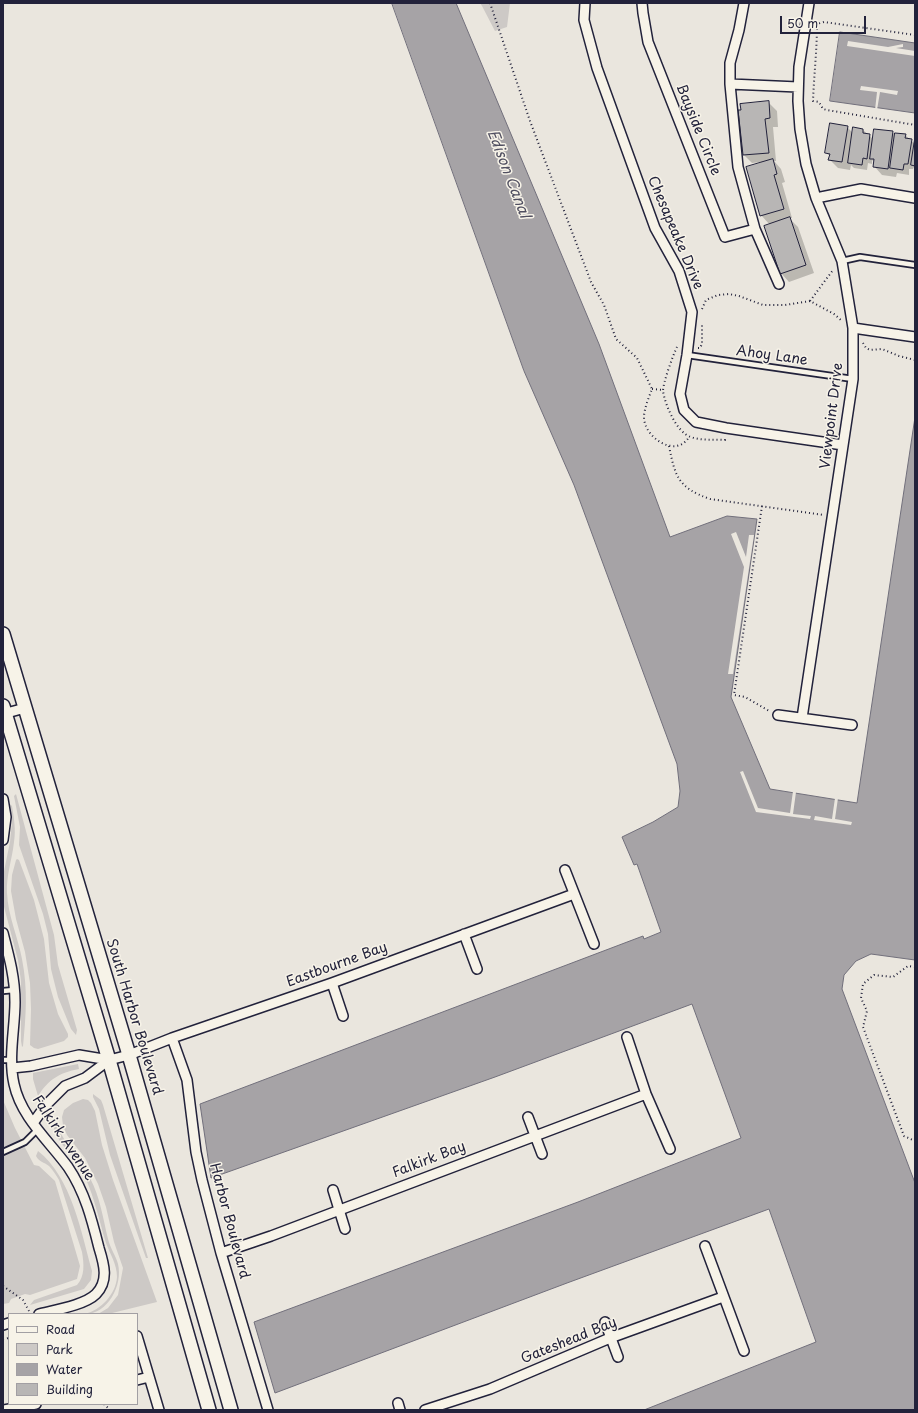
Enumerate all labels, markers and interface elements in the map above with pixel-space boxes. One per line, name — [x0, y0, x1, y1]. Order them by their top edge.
scale bar — [782, 8, 868, 34]
text: 50 m — [787, 14, 818, 32]
street label: Bayside Circle — [672, 82, 724, 178]
water label: Edison Canal — [483, 127, 533, 221]
street label: Chesapeake Drive — [644, 174, 706, 292]
street label: Ahoy Lane — [735, 343, 809, 369]
street label: Viewpoint Drive — [817, 362, 847, 470]
street label: South Harbor Boulevard — [102, 937, 166, 1097]
street label: Eastbourne Bay — [284, 939, 390, 991]
street label: Falkirk Avenue — [28, 1092, 98, 1184]
street label: Falkirk Bay — [390, 1138, 468, 1182]
street label: Harbor Boulevard — [205, 1161, 253, 1281]
legend — [8, 1313, 138, 1405]
street label: Gateshead Bay — [519, 1314, 619, 1368]
text: Road — [46, 1320, 75, 1338]
text: Park — [46, 1340, 73, 1358]
text: Water — [46, 1360, 82, 1378]
text: Building — [46, 1380, 93, 1398]

